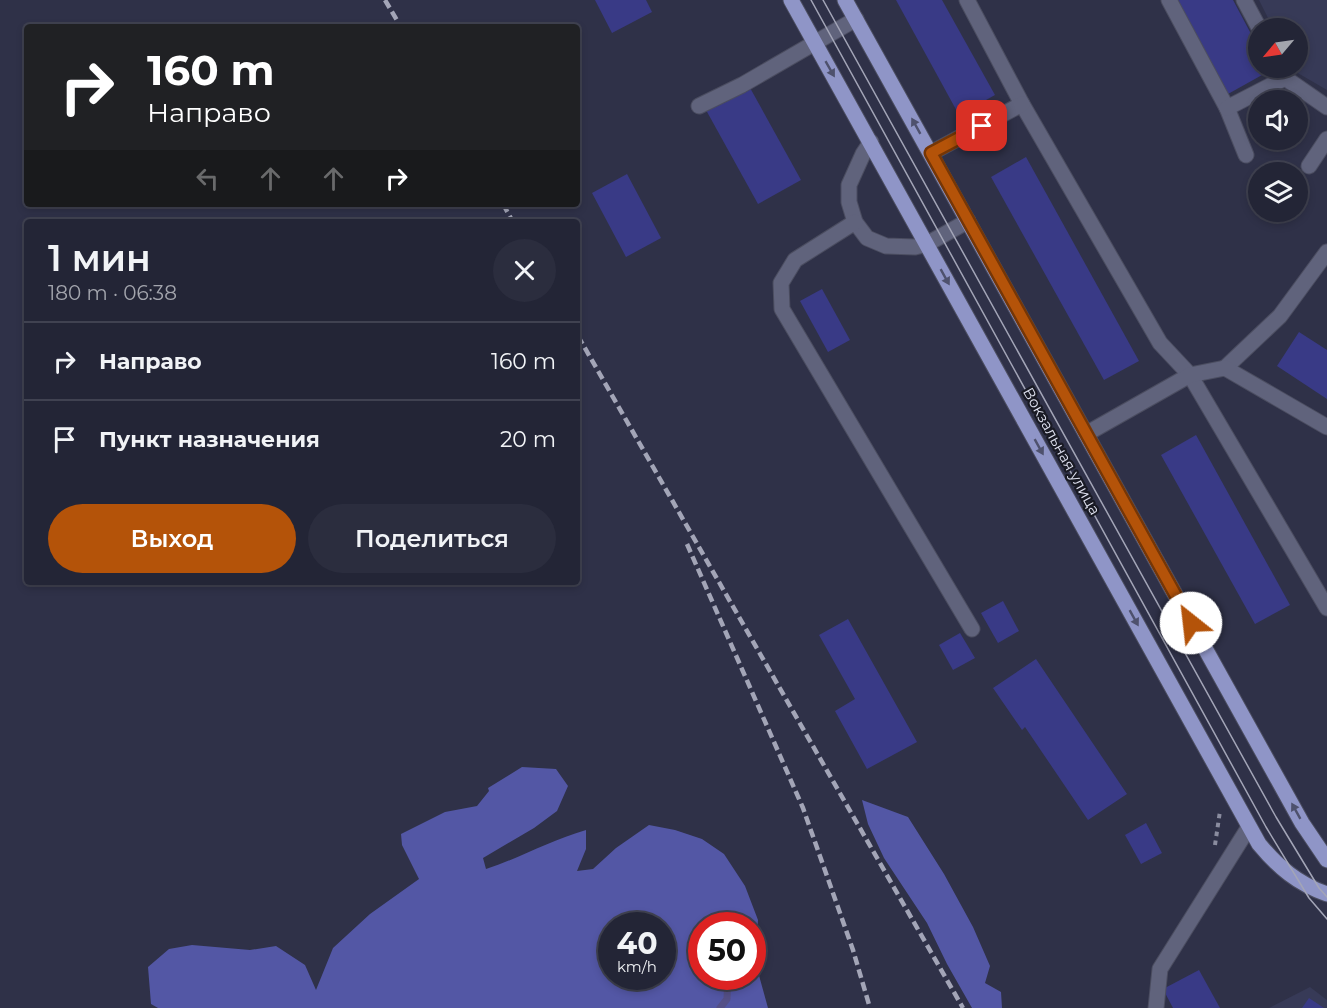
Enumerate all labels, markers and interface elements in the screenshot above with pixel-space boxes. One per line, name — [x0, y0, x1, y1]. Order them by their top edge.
north arrow — [1248, 18, 1308, 78]
map controls — [1248, 18, 1308, 222]
text: 160 m — [147, 44, 275, 96]
icon: right — [48, 48, 126, 126]
one-way arrow — [824, 61, 835, 77]
button: sound — [1248, 90, 1308, 150]
text: Направо — [147, 96, 271, 129]
pin — [956, 100, 1007, 151]
icon: arrive — [965, 109, 998, 142]
one-way arrow — [911, 117, 921, 134]
icon: left — [191, 162, 224, 195]
icon: ahead — [254, 162, 287, 195]
icon: ahead — [317, 162, 350, 195]
icon: right — [380, 162, 413, 195]
button: layers — [1248, 162, 1308, 222]
text: 1 мин — [48, 236, 151, 280]
button: close — [493, 239, 556, 302]
one-way arrow — [940, 268, 950, 285]
text: 180 m · 06:38 — [48, 281, 177, 305]
icon: right — [48, 345, 81, 378]
text: Направо — [99, 348, 202, 375]
text: 160 m — [491, 348, 556, 375]
street label: Вокзальная улица — [1019, 384, 1105, 518]
icon: arrive — [48, 423, 81, 456]
text: Пункт назначения — [99, 426, 320, 453]
text: 20 m — [500, 426, 556, 453]
one-way arrow — [1034, 439, 1044, 456]
button: Выход — [48, 504, 296, 573]
button: Поделиться — [308, 504, 556, 573]
position arrow — [1159, 591, 1223, 655]
one-way arrow — [1128, 610, 1139, 626]
one-way arrow — [1291, 802, 1301, 819]
speed limit sign: 50 — [688, 912, 766, 990]
text: 40 — [616, 925, 658, 962]
text: km/h — [617, 957, 657, 976]

